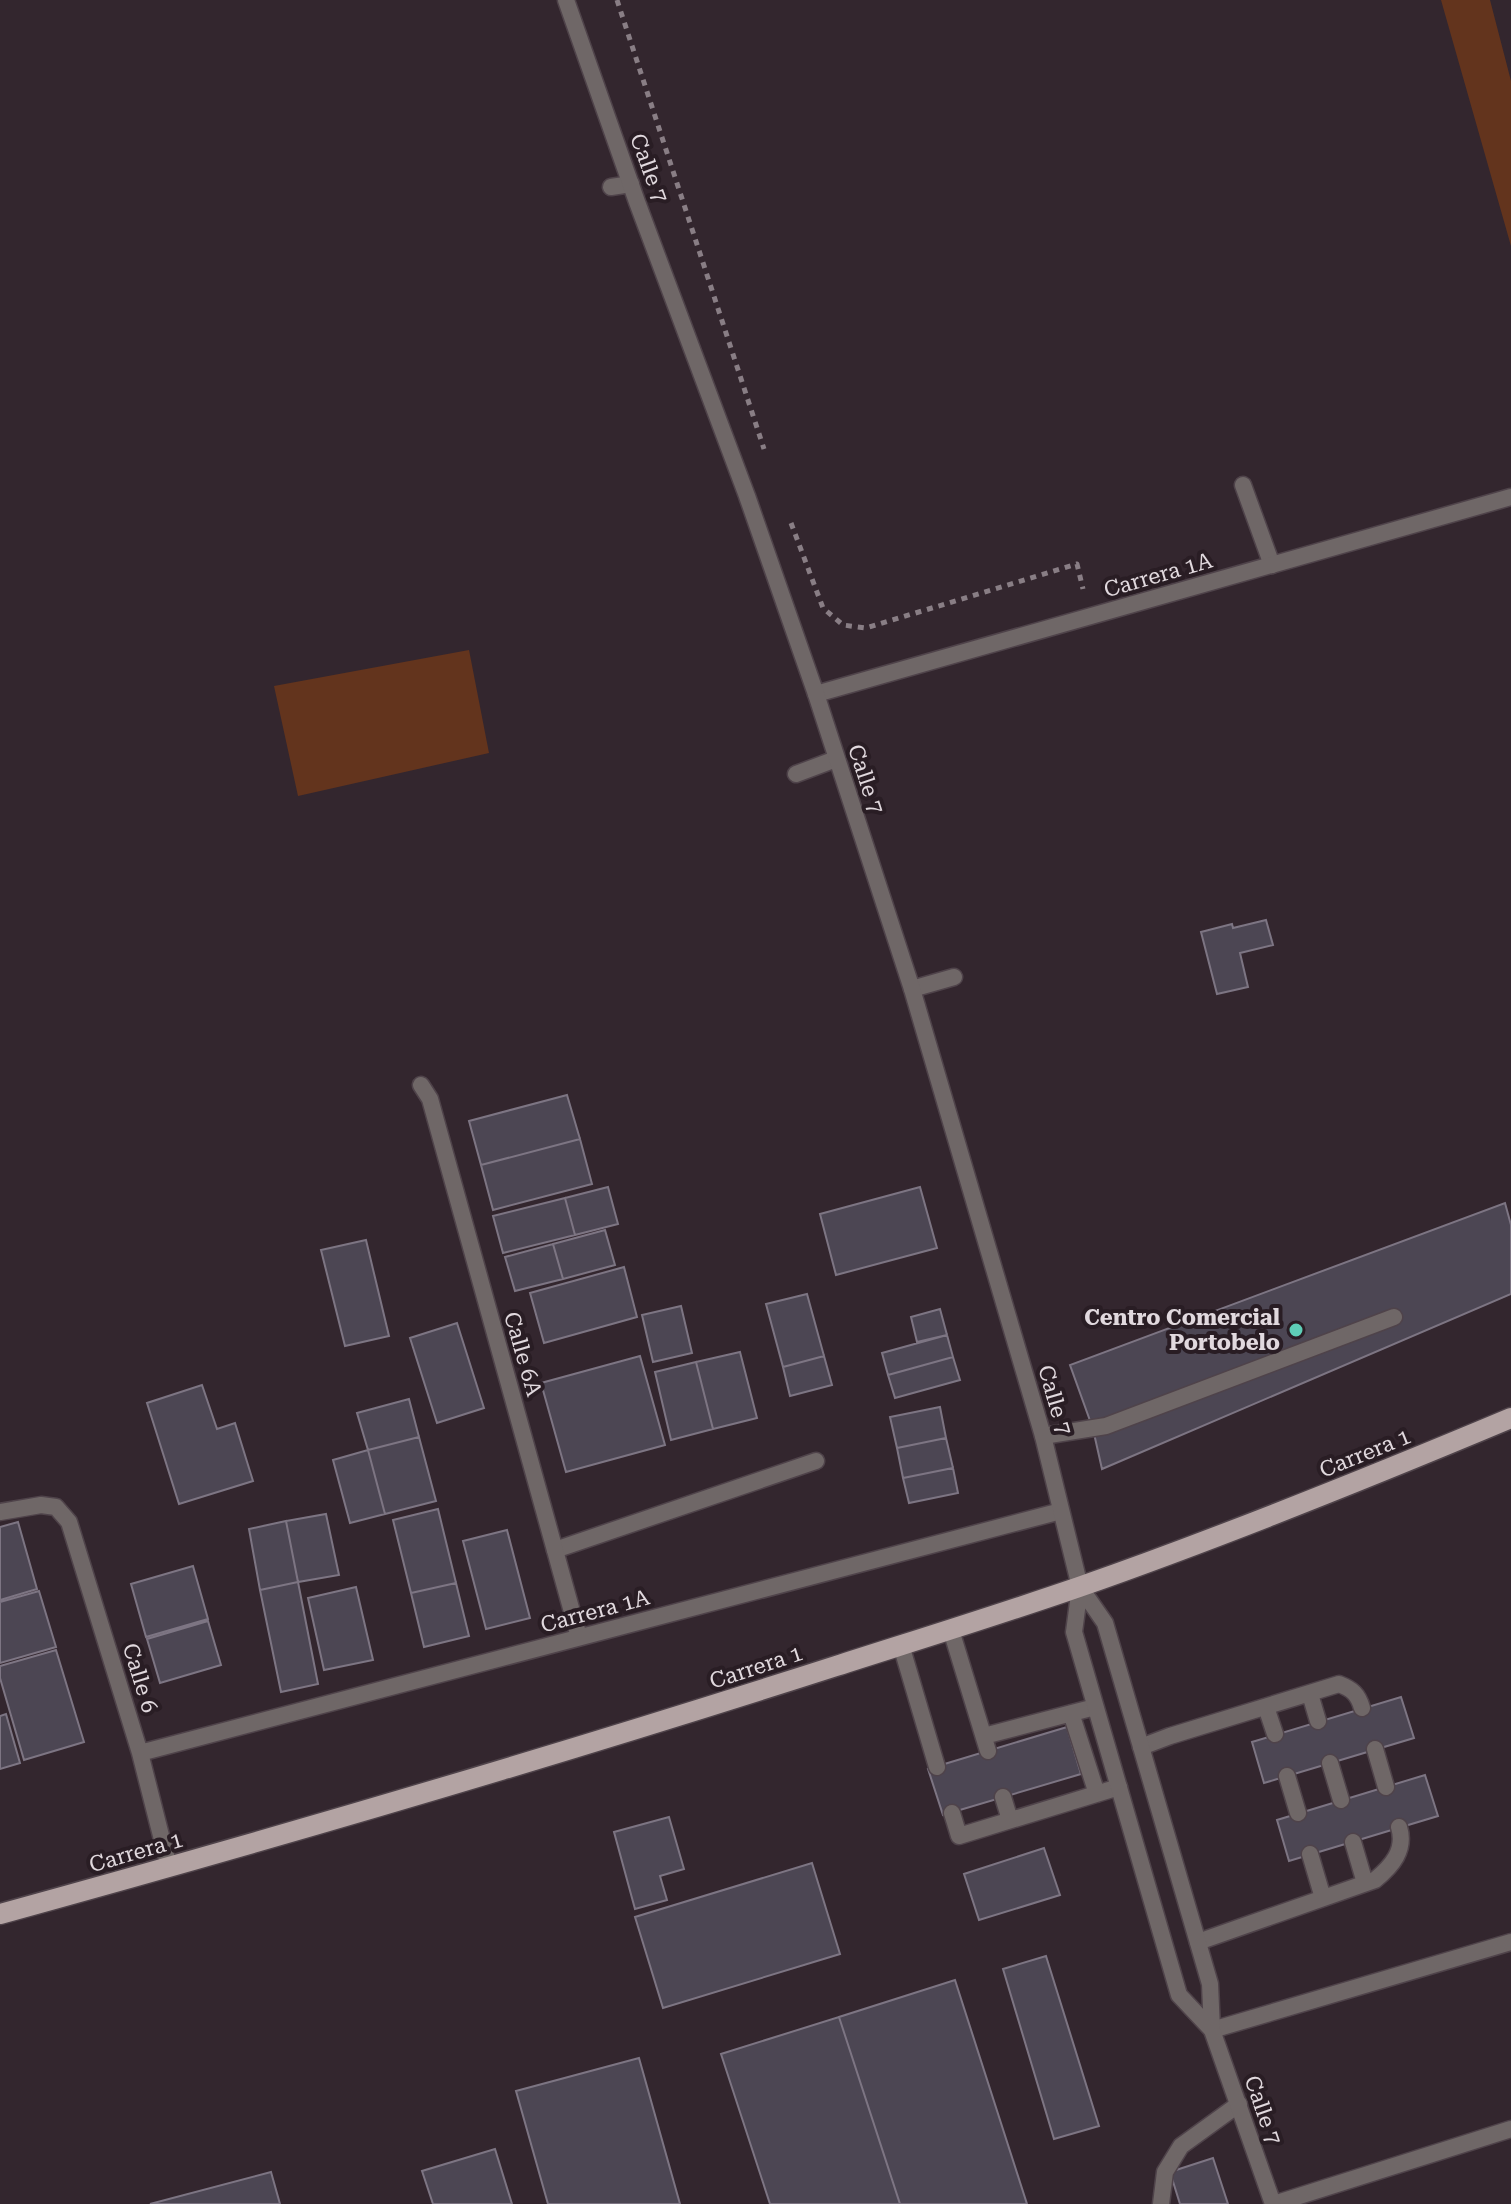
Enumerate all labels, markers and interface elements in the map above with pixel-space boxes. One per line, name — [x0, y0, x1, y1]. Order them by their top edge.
street label: Calle 7 — [625, 130, 673, 206]
street label: Carrera 1A — [1101, 547, 1216, 602]
street label: Calle 7 — [843, 741, 889, 817]
place label: Centro Comercial Portobelo — [1084, 1305, 1280, 1355]
street label: Calle 6A — [499, 1309, 547, 1400]
marker: Centro Comercial Portobelo — [1287, 1321, 1305, 1339]
street label: Calle 7 — [1033, 1362, 1077, 1438]
street label: Carrera 1 — [1316, 1423, 1414, 1483]
street label: Carrera 1A — [538, 1584, 653, 1638]
street label: Calle 6 — [118, 1640, 162, 1716]
street label: Carrera 1 — [706, 1640, 806, 1694]
street label: Carrera 1 — [86, 1827, 186, 1877]
street label: Calle 7 — [1240, 2072, 1286, 2148]

